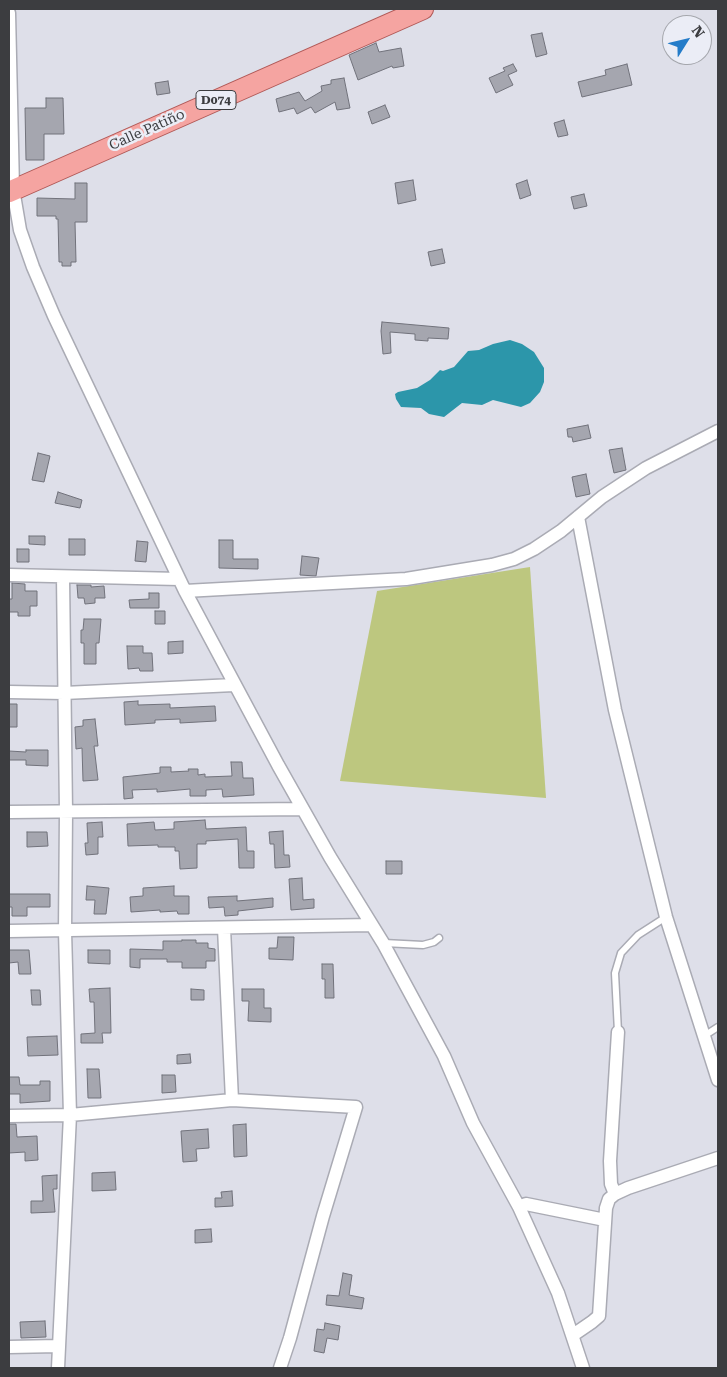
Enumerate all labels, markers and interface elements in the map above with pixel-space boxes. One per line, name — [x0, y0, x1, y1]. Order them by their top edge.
north arrow — [662, 15, 712, 65]
text: N — [689, 23, 708, 41]
road number: D074 — [196, 90, 236, 110]
street label: Calle Patiño — [107, 106, 187, 154]

